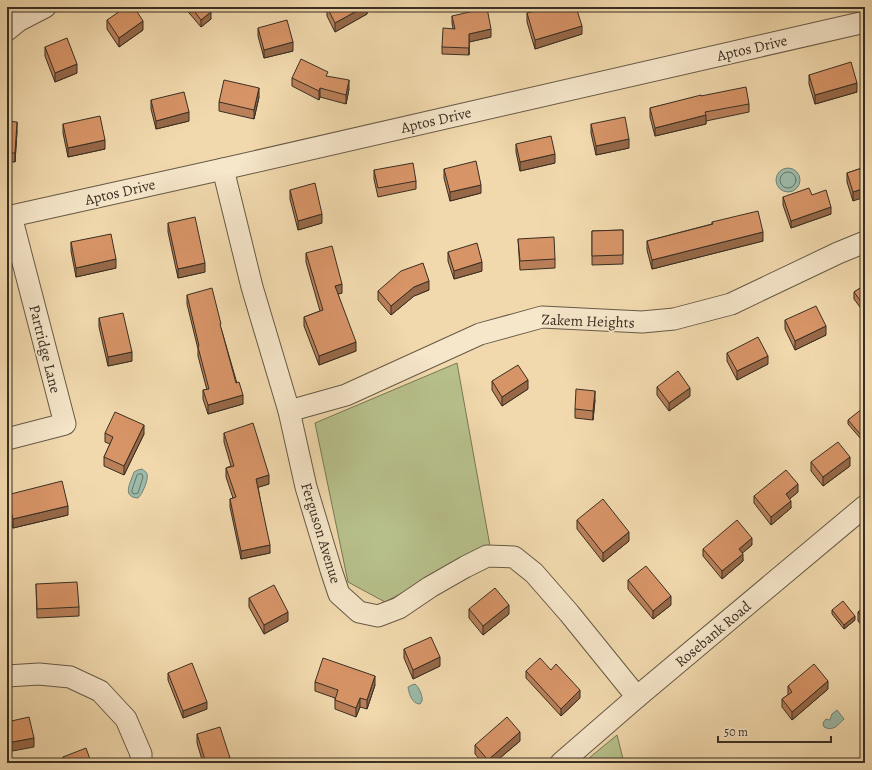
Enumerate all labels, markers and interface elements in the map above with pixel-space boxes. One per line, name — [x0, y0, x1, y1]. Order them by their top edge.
street label: Aptos Drive — [714, 30, 789, 66]
street label: Aptos Drive — [398, 102, 473, 138]
street label: Aptos Drive — [82, 174, 157, 210]
street label: Partridge Lane — [24, 303, 66, 396]
street label: Zakem Heights — [541, 309, 635, 333]
street label: Ferguson Avenue — [296, 480, 346, 586]
street label: Rosebank Road — [671, 596, 756, 672]
scale bar — [718, 718, 831, 744]
text: 50 m — [724, 724, 748, 740]

